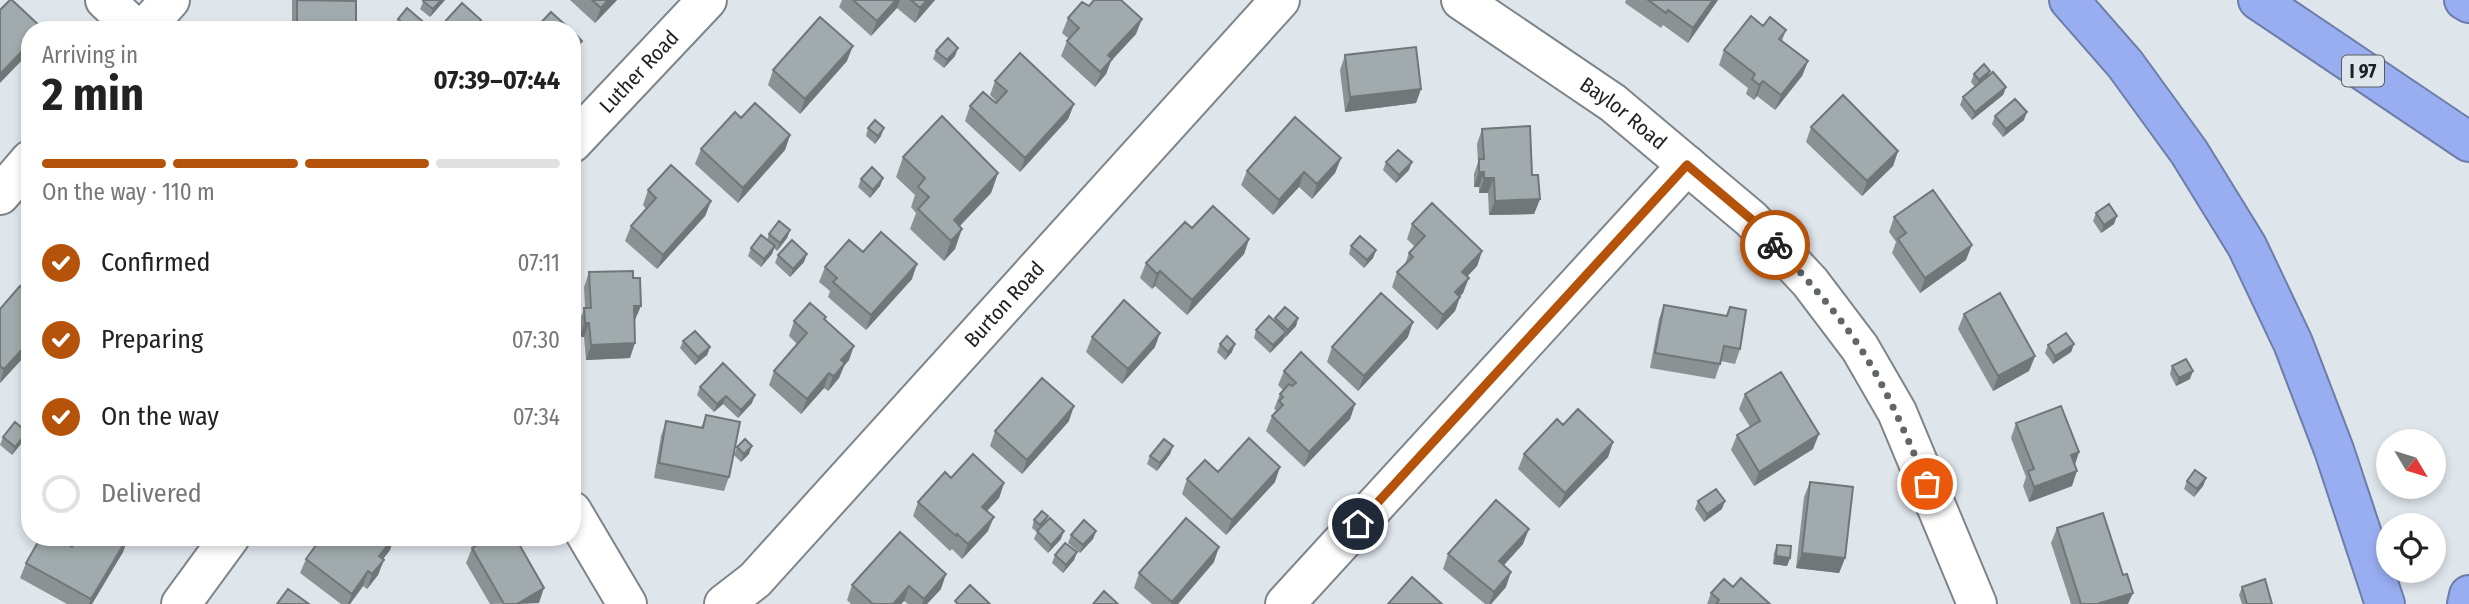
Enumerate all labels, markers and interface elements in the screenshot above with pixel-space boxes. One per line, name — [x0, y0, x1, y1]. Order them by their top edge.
street label: Luther Road — [594, 25, 684, 119]
text: Arriving in — [42, 41, 138, 69]
road number: I 97 — [2342, 55, 2384, 86]
text: 07:39–07:44 — [434, 65, 560, 96]
text: 2 min — [42, 67, 144, 122]
street label: Baylor Road — [1575, 71, 1672, 155]
text: On the way · 110 m — [42, 178, 215, 206]
courier — [1740, 210, 1810, 280]
icon: bike — [1756, 226, 1794, 264]
icon: check — [42, 244, 80, 282]
text: Confirmed — [101, 247, 211, 278]
text: 07:11 — [518, 249, 560, 277]
street label: Burton Road — [959, 256, 1050, 353]
icon: check — [42, 321, 80, 359]
text: Preparing — [101, 324, 203, 355]
text: 07:30 — [512, 326, 560, 354]
icon: check — [42, 398, 80, 436]
text: On the way — [101, 401, 219, 432]
text: 07:34 — [513, 403, 560, 431]
north arrow — [2376, 429, 2446, 499]
map controls — [2376, 429, 2446, 583]
pin — [1897, 454, 1957, 514]
icon: bag — [1908, 465, 1946, 503]
text: Delivered — [101, 478, 202, 509]
pin — [1328, 494, 1388, 554]
icon: home — [1339, 505, 1377, 543]
button: locate — [2376, 513, 2446, 583]

